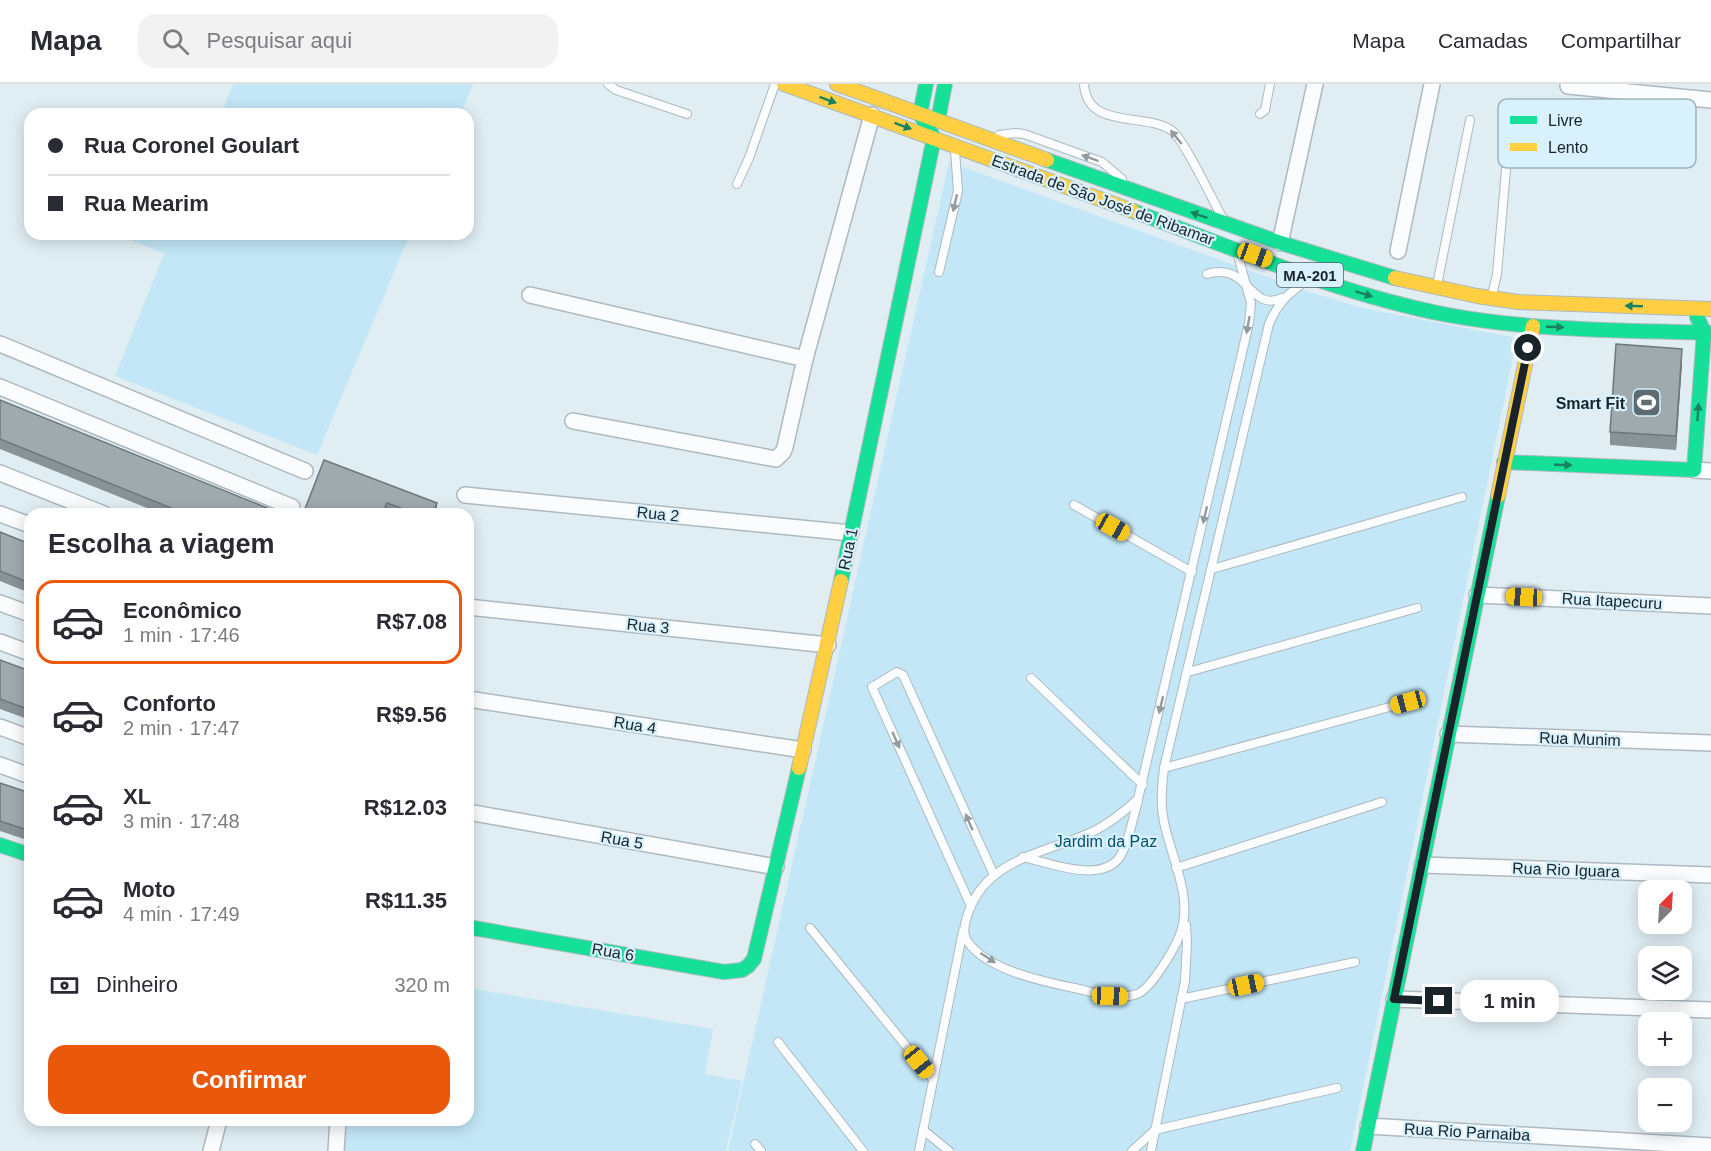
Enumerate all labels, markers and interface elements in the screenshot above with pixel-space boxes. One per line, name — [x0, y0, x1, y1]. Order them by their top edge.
search box — [138, 14, 558, 68]
text: Mapa — [30, 25, 102, 56]
icon: search — [159, 25, 192, 58]
text: Pesquisar aqui — [207, 28, 352, 53]
text: Mapa — [1352, 29, 1405, 52]
text: Camadas — [1438, 29, 1528, 52]
text: Compartilhar — [1561, 29, 1681, 52]
one-way arrow — [819, 95, 837, 105]
legend — [1498, 99, 1696, 168]
text: Livre — [1548, 112, 1583, 129]
one-way arrow — [894, 122, 912, 132]
one-way arrow — [1170, 129, 1183, 145]
text: Rua Coronel Goulart — [84, 133, 299, 158]
text: Lento — [1548, 139, 1588, 156]
street label: Estrada de São José de Ribamar — [989, 152, 1217, 249]
one-way arrow — [1081, 153, 1099, 162]
text: Rua Mearim — [84, 191, 209, 216]
one-way arrow — [950, 194, 960, 212]
one-way arrow — [1190, 209, 1208, 219]
car — [1235, 240, 1275, 270]
road number: MA-201 — [1277, 263, 1343, 287]
one-way arrow — [1355, 290, 1373, 299]
one-way arrow — [1624, 301, 1643, 311]
one-way arrow — [1243, 316, 1252, 335]
one-way arrow — [1546, 322, 1565, 331]
route start — [1514, 334, 1541, 361]
sports icon: Smart Fit — [1630, 387, 1662, 419]
place label: Smart Fit — [1556, 395, 1626, 412]
one-way arrow — [1693, 402, 1703, 421]
one-way arrow — [1553, 460, 1572, 469]
street label: Rua 2 — [636, 503, 680, 525]
one-way arrow — [1200, 506, 1209, 525]
car — [1093, 510, 1133, 544]
street label: Rua 1 — [835, 526, 861, 572]
text: Escolha a viagem — [48, 529, 275, 559]
car — [1506, 587, 1542, 607]
street label: Rua Itapecuru — [1561, 590, 1663, 612]
icon: car — [51, 595, 105, 649]
text: Econômico — [123, 598, 242, 623]
text: R$7.08 — [376, 609, 447, 634]
street label: Rua 3 — [626, 615, 670, 637]
text: 1 min · 17:46 — [123, 624, 240, 646]
icon: car — [51, 688, 105, 742]
car — [1388, 689, 1428, 715]
text: Conforto — [123, 691, 216, 716]
one-way arrow — [1156, 696, 1165, 715]
text: R$9.56 — [376, 702, 447, 727]
street label: Rua 4 — [613, 713, 658, 737]
text: 2 min · 17:47 — [123, 717, 240, 739]
street label: Rua Munim — [1539, 729, 1621, 749]
one-way arrow — [891, 732, 900, 749]
icon: car — [51, 781, 105, 835]
text: XL — [123, 784, 151, 809]
text: R$12.03 — [364, 795, 447, 820]
text: 3 min · 17:48 — [123, 810, 240, 832]
one-way arrow — [965, 813, 974, 830]
street label: Rua 5 — [599, 828, 645, 852]
park label: Jardim da Paz — [1055, 833, 1157, 850]
street label: Rua Rio Iguara — [1512, 860, 1620, 880]
icon: car — [51, 874, 105, 928]
text: Moto — [123, 877, 176, 902]
north arrow — [1638, 880, 1692, 934]
map controls — [1638, 880, 1692, 1132]
text: R$11.35 — [365, 888, 447, 913]
text: 4 min · 17:49 — [123, 903, 240, 925]
street label: Rua 6 — [590, 940, 636, 964]
button: layers — [1638, 946, 1692, 1000]
one-way arrow — [979, 952, 996, 963]
icon: cash — [48, 969, 81, 1002]
text: Dinheiro — [96, 972, 178, 997]
car — [1227, 972, 1265, 998]
text: 320 m — [394, 974, 450, 996]
callout: 1 min — [1460, 980, 1559, 1022]
car — [1092, 986, 1128, 1006]
route end — [1425, 987, 1452, 1014]
text: 1 min — [1483, 990, 1536, 1012]
button: + — [1638, 1012, 1692, 1066]
car — [901, 1042, 937, 1082]
button: Confirmar — [48, 1045, 450, 1114]
button: − — [1638, 1078, 1692, 1132]
street label: Rua Rio Parnaiba — [1403, 1120, 1531, 1144]

